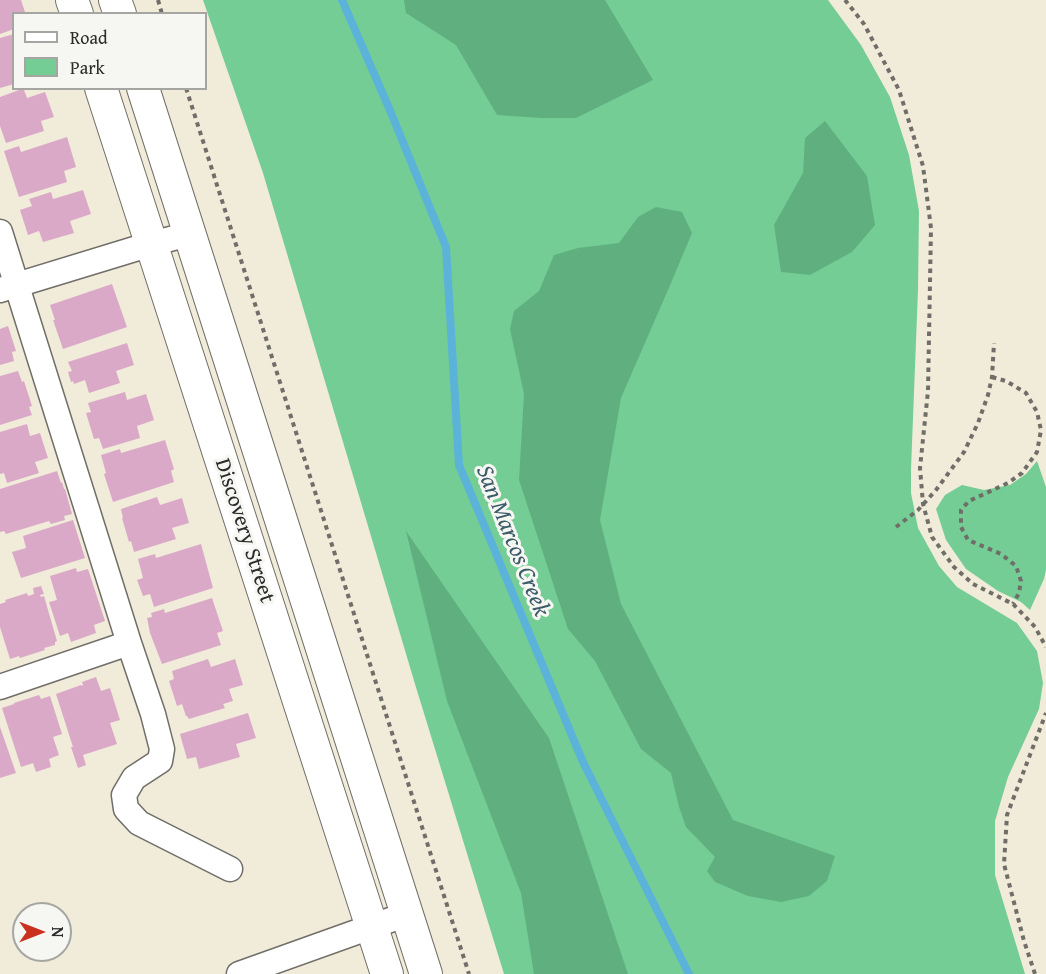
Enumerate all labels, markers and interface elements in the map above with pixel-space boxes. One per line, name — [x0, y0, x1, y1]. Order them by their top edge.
legend — [12, 12, 207, 90]
text: Road — [70, 24, 108, 51]
text: Park — [70, 54, 105, 81]
street label: Discovery Street — [208, 456, 280, 606]
water label: San Marcos Creek — [469, 461, 555, 621]
north arrow — [12, 902, 72, 962]
text: N — [46, 927, 70, 937]

